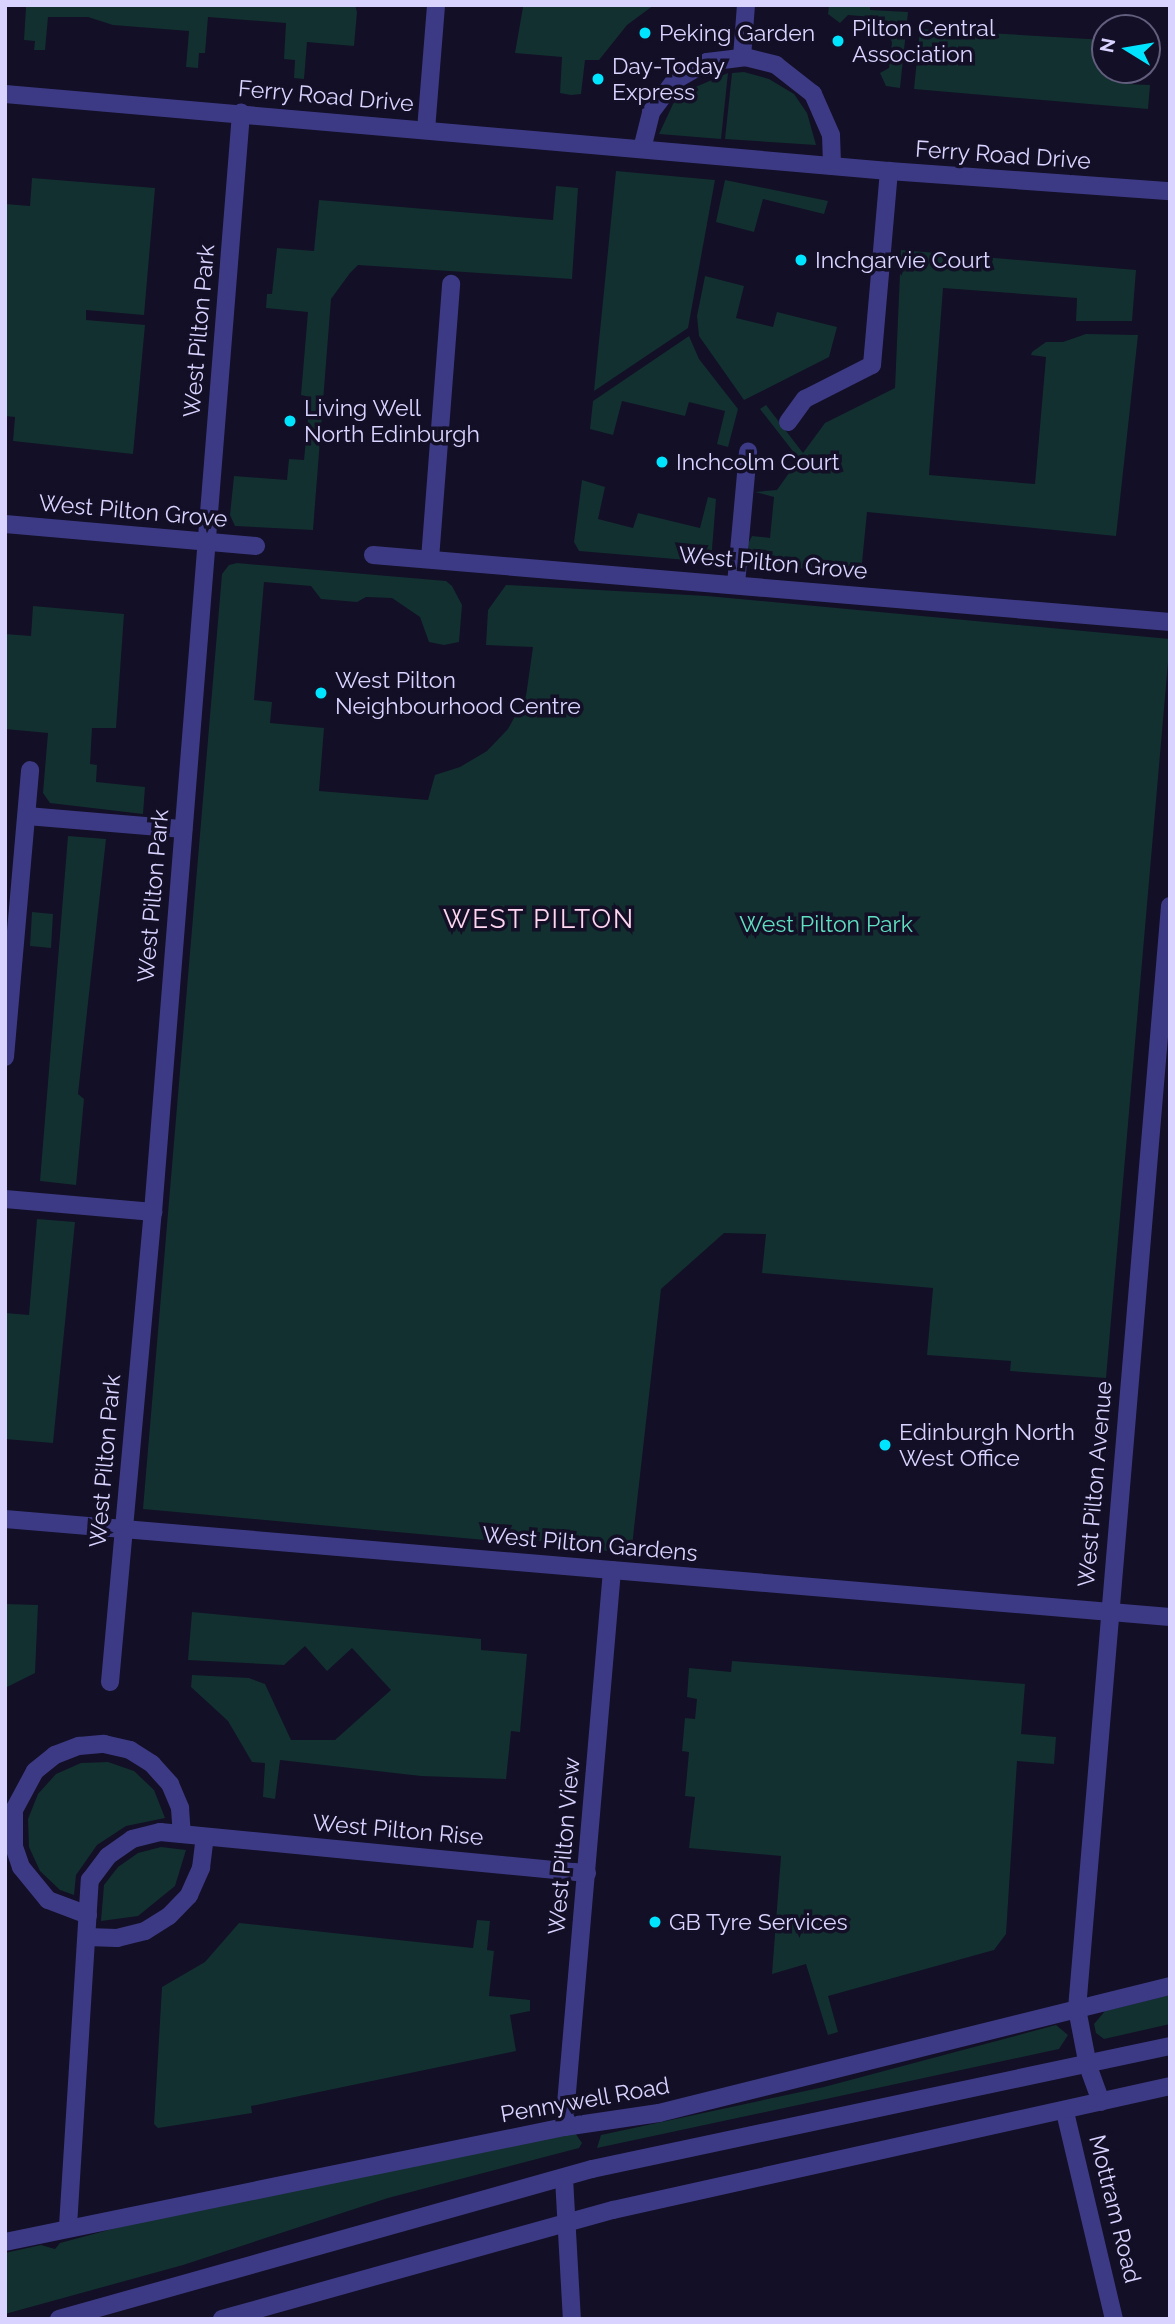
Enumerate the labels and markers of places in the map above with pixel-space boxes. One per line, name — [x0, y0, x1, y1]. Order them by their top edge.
place label: Pilton Central Association — [852, 14, 995, 68]
place label: Peking Garden — [659, 19, 815, 47]
marker: Peking Garden — [637, 25, 653, 41]
marker: Pilton Central Association — [830, 33, 846, 49]
place label: Day-Today Express — [612, 52, 725, 106]
marker: Day-Today Express — [590, 71, 606, 87]
place label: Inchgarvie Court — [815, 246, 991, 274]
marker: Inchgarvie Court — [793, 252, 809, 268]
place label: Living Well North Edinburgh — [304, 394, 480, 448]
marker: Living Well North Edinburgh — [282, 413, 298, 429]
place label: Inchcolm Court — [676, 448, 840, 476]
marker: Inchcolm Court — [654, 454, 670, 470]
place label: West Pilton Neighbourhood Centre — [335, 666, 581, 720]
marker: West Pilton Neighbourhood Centre — [313, 685, 329, 701]
place label: Edinburgh North West Office — [899, 1418, 1075, 1472]
marker: Edinburgh North West Office — [877, 1437, 893, 1453]
place label: GB Tyre Services — [669, 1908, 848, 1936]
marker: GB Tyre Services — [647, 1914, 663, 1930]

